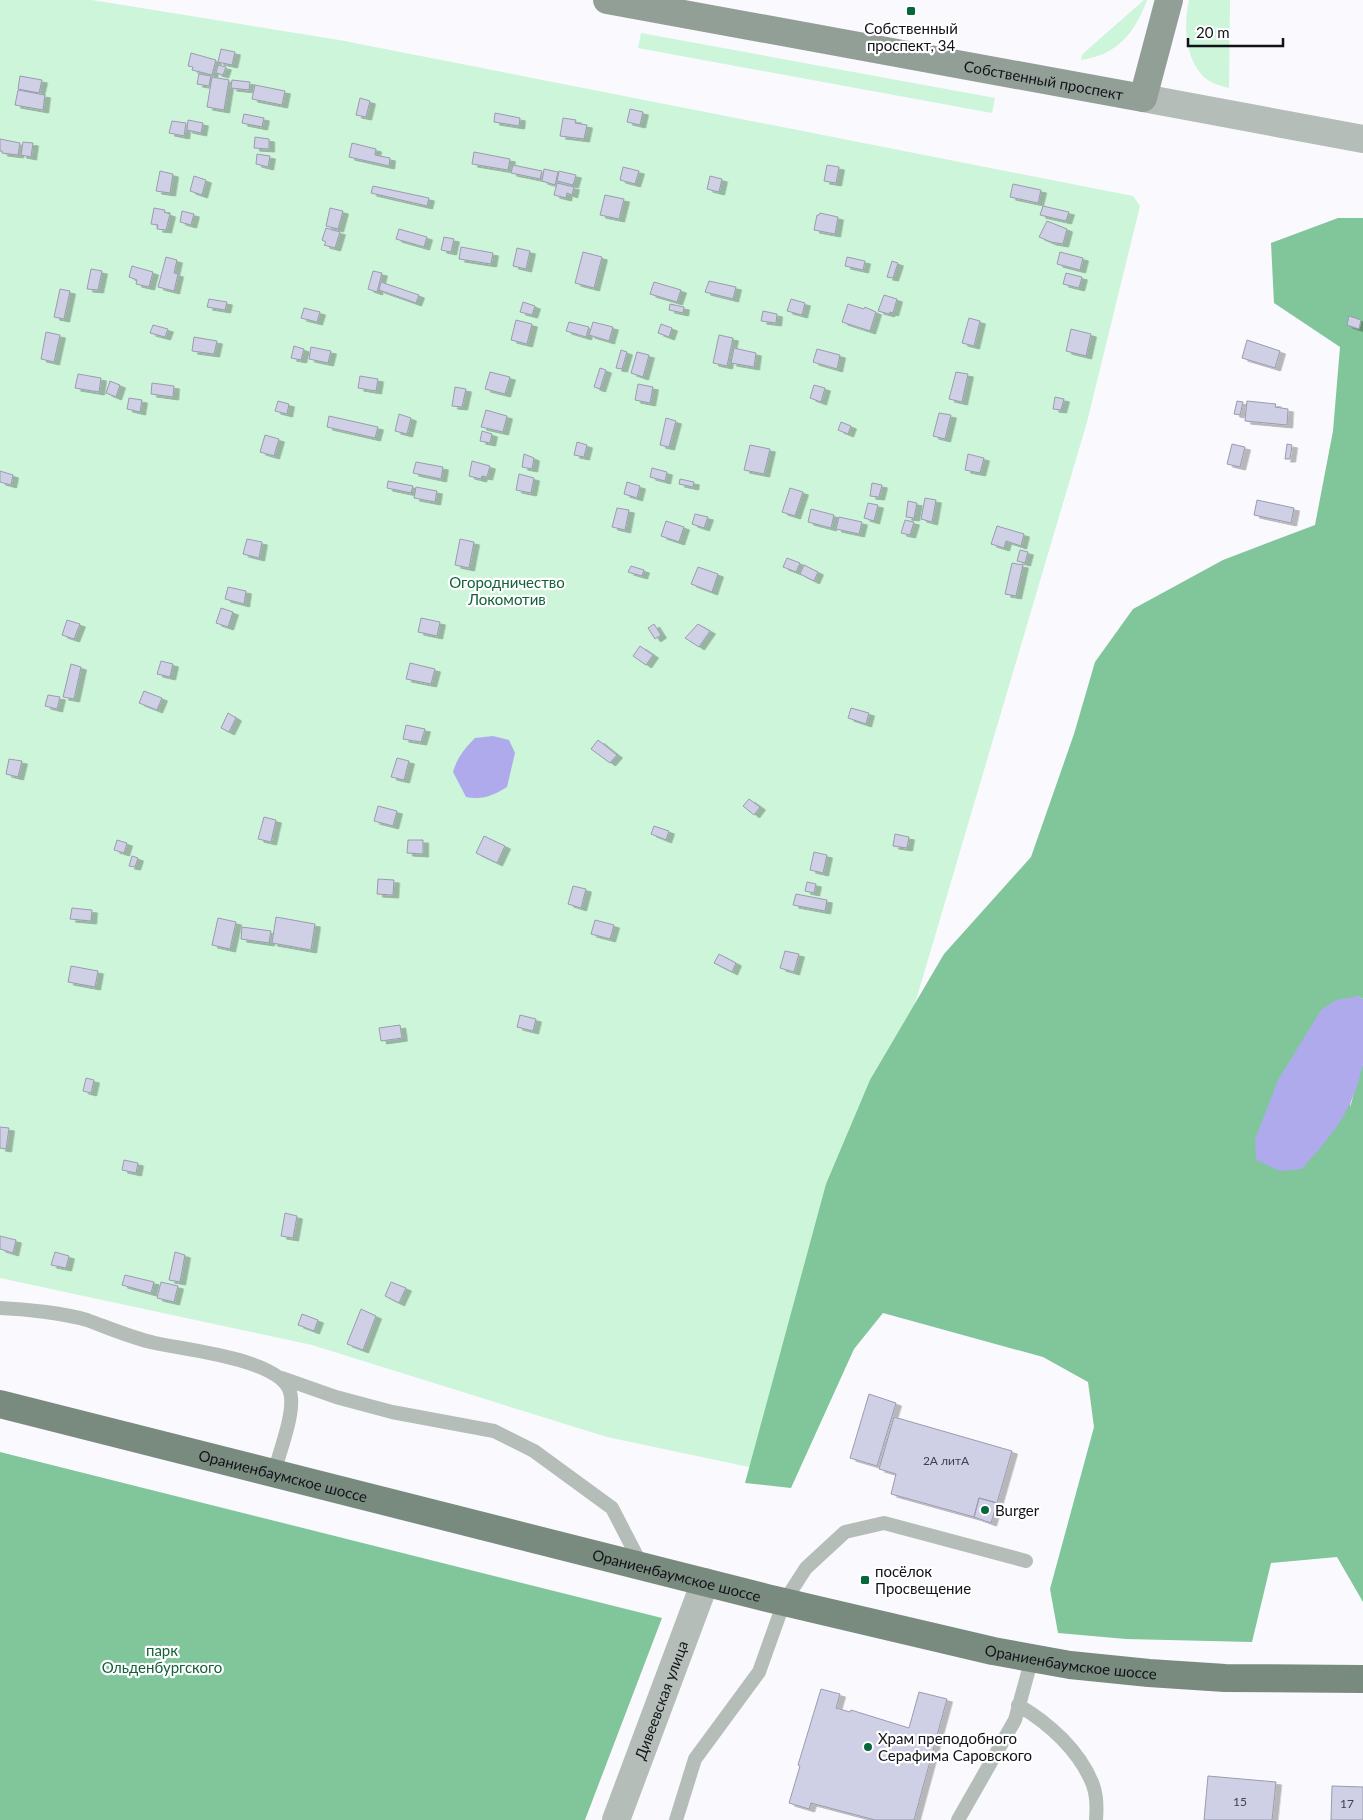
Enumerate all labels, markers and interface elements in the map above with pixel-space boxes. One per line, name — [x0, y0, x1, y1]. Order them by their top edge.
marker: Собственный проспект, 34 — [905, 5, 917, 17]
scale bar — [1188, 15, 1283, 47]
place label: Собственный проспект, 34 — [864, 19, 958, 54]
text: 20 m — [1196, 23, 1230, 41]
street label: Собственный проспект — [963, 56, 1125, 103]
park label: Огородничество Локомотив — [449, 573, 565, 608]
street label: Ораниенбаумское шоссе — [197, 1446, 369, 1506]
house number: 2А литА — [923, 1453, 970, 1468]
place label: Burger — [995, 1501, 1040, 1519]
marker: Burger — [979, 1504, 991, 1516]
street label: Ораниенбаумское шоссе — [590, 1545, 763, 1605]
place label: посёлок Просвещение — [875, 1562, 971, 1597]
marker: посёлок Просвещение — [859, 1574, 871, 1586]
street label: Дивеевская улица — [630, 1638, 691, 1762]
street label: Ораниенбаумское шоссе — [983, 1640, 1157, 1682]
park label: парк Ольденбургского — [102, 1641, 222, 1676]
place label: Храм преподобного Серафима Саровского — [878, 1729, 1032, 1764]
marker: Храм преподобного Серафима Саровского — [862, 1741, 874, 1753]
house number: 15 — [1233, 1794, 1247, 1809]
house number: 17 — [1340, 1796, 1354, 1811]

